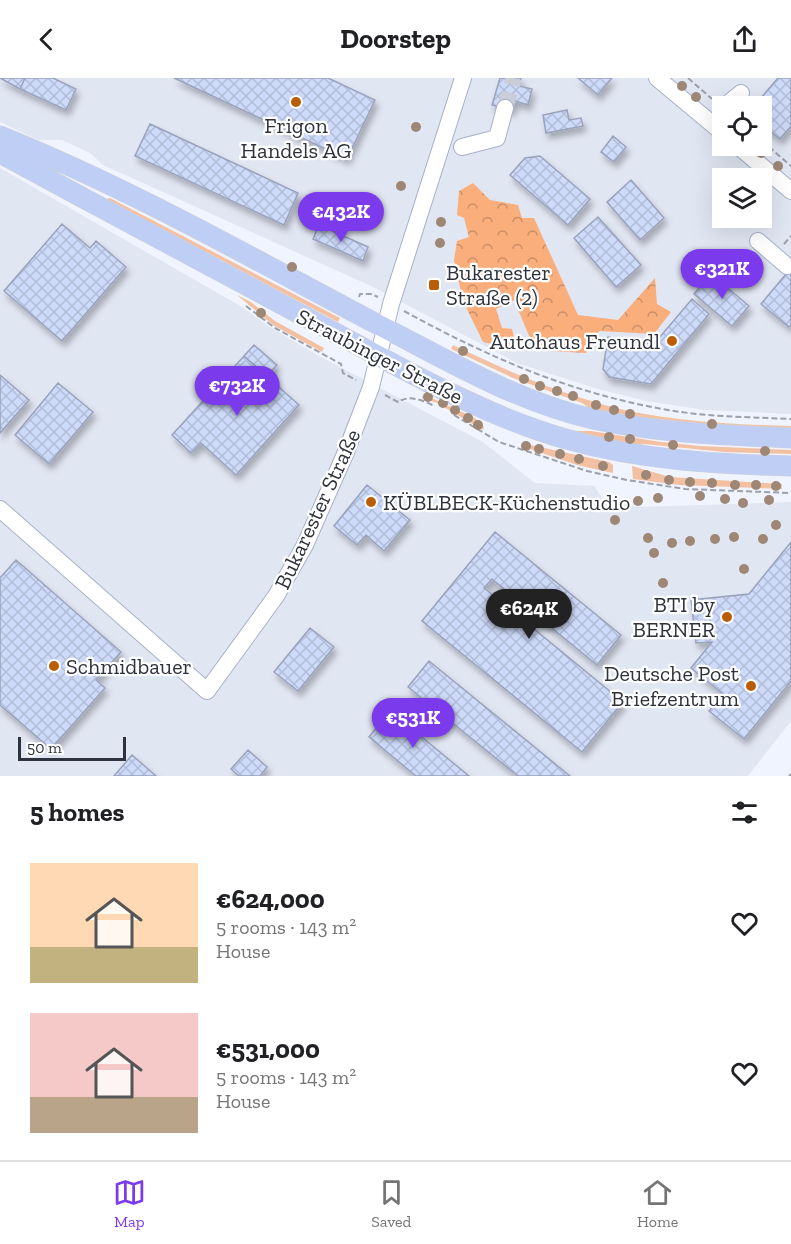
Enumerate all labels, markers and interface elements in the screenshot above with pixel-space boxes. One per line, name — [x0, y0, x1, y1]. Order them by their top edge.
icon: back — [30, 23, 63, 56]
text: Doorstep — [340, 23, 451, 55]
icon: share — [728, 23, 761, 56]
marker: Frigon Handels AG — [289, 95, 303, 109]
map controls — [712, 96, 772, 228]
button: locate — [712, 96, 772, 156]
place label: Frigon Handels AG — [241, 112, 351, 164]
button: layers — [712, 168, 772, 228]
pin: €432K — [299, 192, 383, 243]
text: €432K — [312, 199, 370, 223]
pin: €321K — [680, 249, 764, 300]
text: €321K — [695, 256, 749, 280]
place label: Bukarester Straße (2) — [446, 259, 551, 311]
marker: Bukarester Straße (2) — [427, 278, 441, 292]
street label: Straubinger Straße — [292, 303, 468, 410]
place label: Autohaus Freundl — [490, 328, 660, 355]
marker: Autohaus Freundl — [665, 334, 679, 348]
pin: €732K — [195, 366, 279, 417]
text: €732K — [209, 373, 265, 397]
street label: Bukarester Straße — [269, 425, 366, 594]
place label: KÜBLBECK-Küchenstudio — [383, 489, 630, 516]
marker: KÜBLBECK-Küchenstudio — [364, 495, 378, 509]
pin: €624K — [487, 589, 571, 640]
place label: BTI by BERNER — [632, 591, 716, 643]
text: €624K — [500, 596, 558, 620]
marker: BTI by BERNER — [720, 610, 734, 624]
place label: Schmidbauer — [66, 653, 192, 680]
marker: Schmidbauer — [47, 659, 61, 673]
place label: Deutsche Post Briefzentrum — [604, 660, 740, 712]
marker: Deutsche Post Briefzentrum — [744, 679, 758, 693]
pin: €531K — [371, 698, 455, 749]
text: €531K — [386, 705, 440, 729]
scale bar — [18, 734, 126, 762]
text: 50 m — [27, 738, 62, 757]
text: 5 homes — [30, 796, 124, 828]
icon: filters — [728, 796, 761, 829]
text: €624,000 — [216, 883, 325, 915]
icon: home — [78, 887, 150, 959]
icon: heart — [728, 907, 761, 940]
text: 5 rooms · 143 m² — [216, 915, 356, 939]
text: House — [216, 939, 270, 963]
text: €531,000 — [216, 1033, 320, 1065]
icon: home — [78, 1037, 150, 1109]
icon: heart — [728, 1057, 761, 1090]
text: 5 rooms · 143 m² — [216, 1065, 356, 1089]
text: House — [216, 1089, 270, 1113]
tab: Map — [113, 1176, 146, 1231]
tab: Saved — [371, 1176, 411, 1231]
tab: Home — [637, 1176, 678, 1231]

